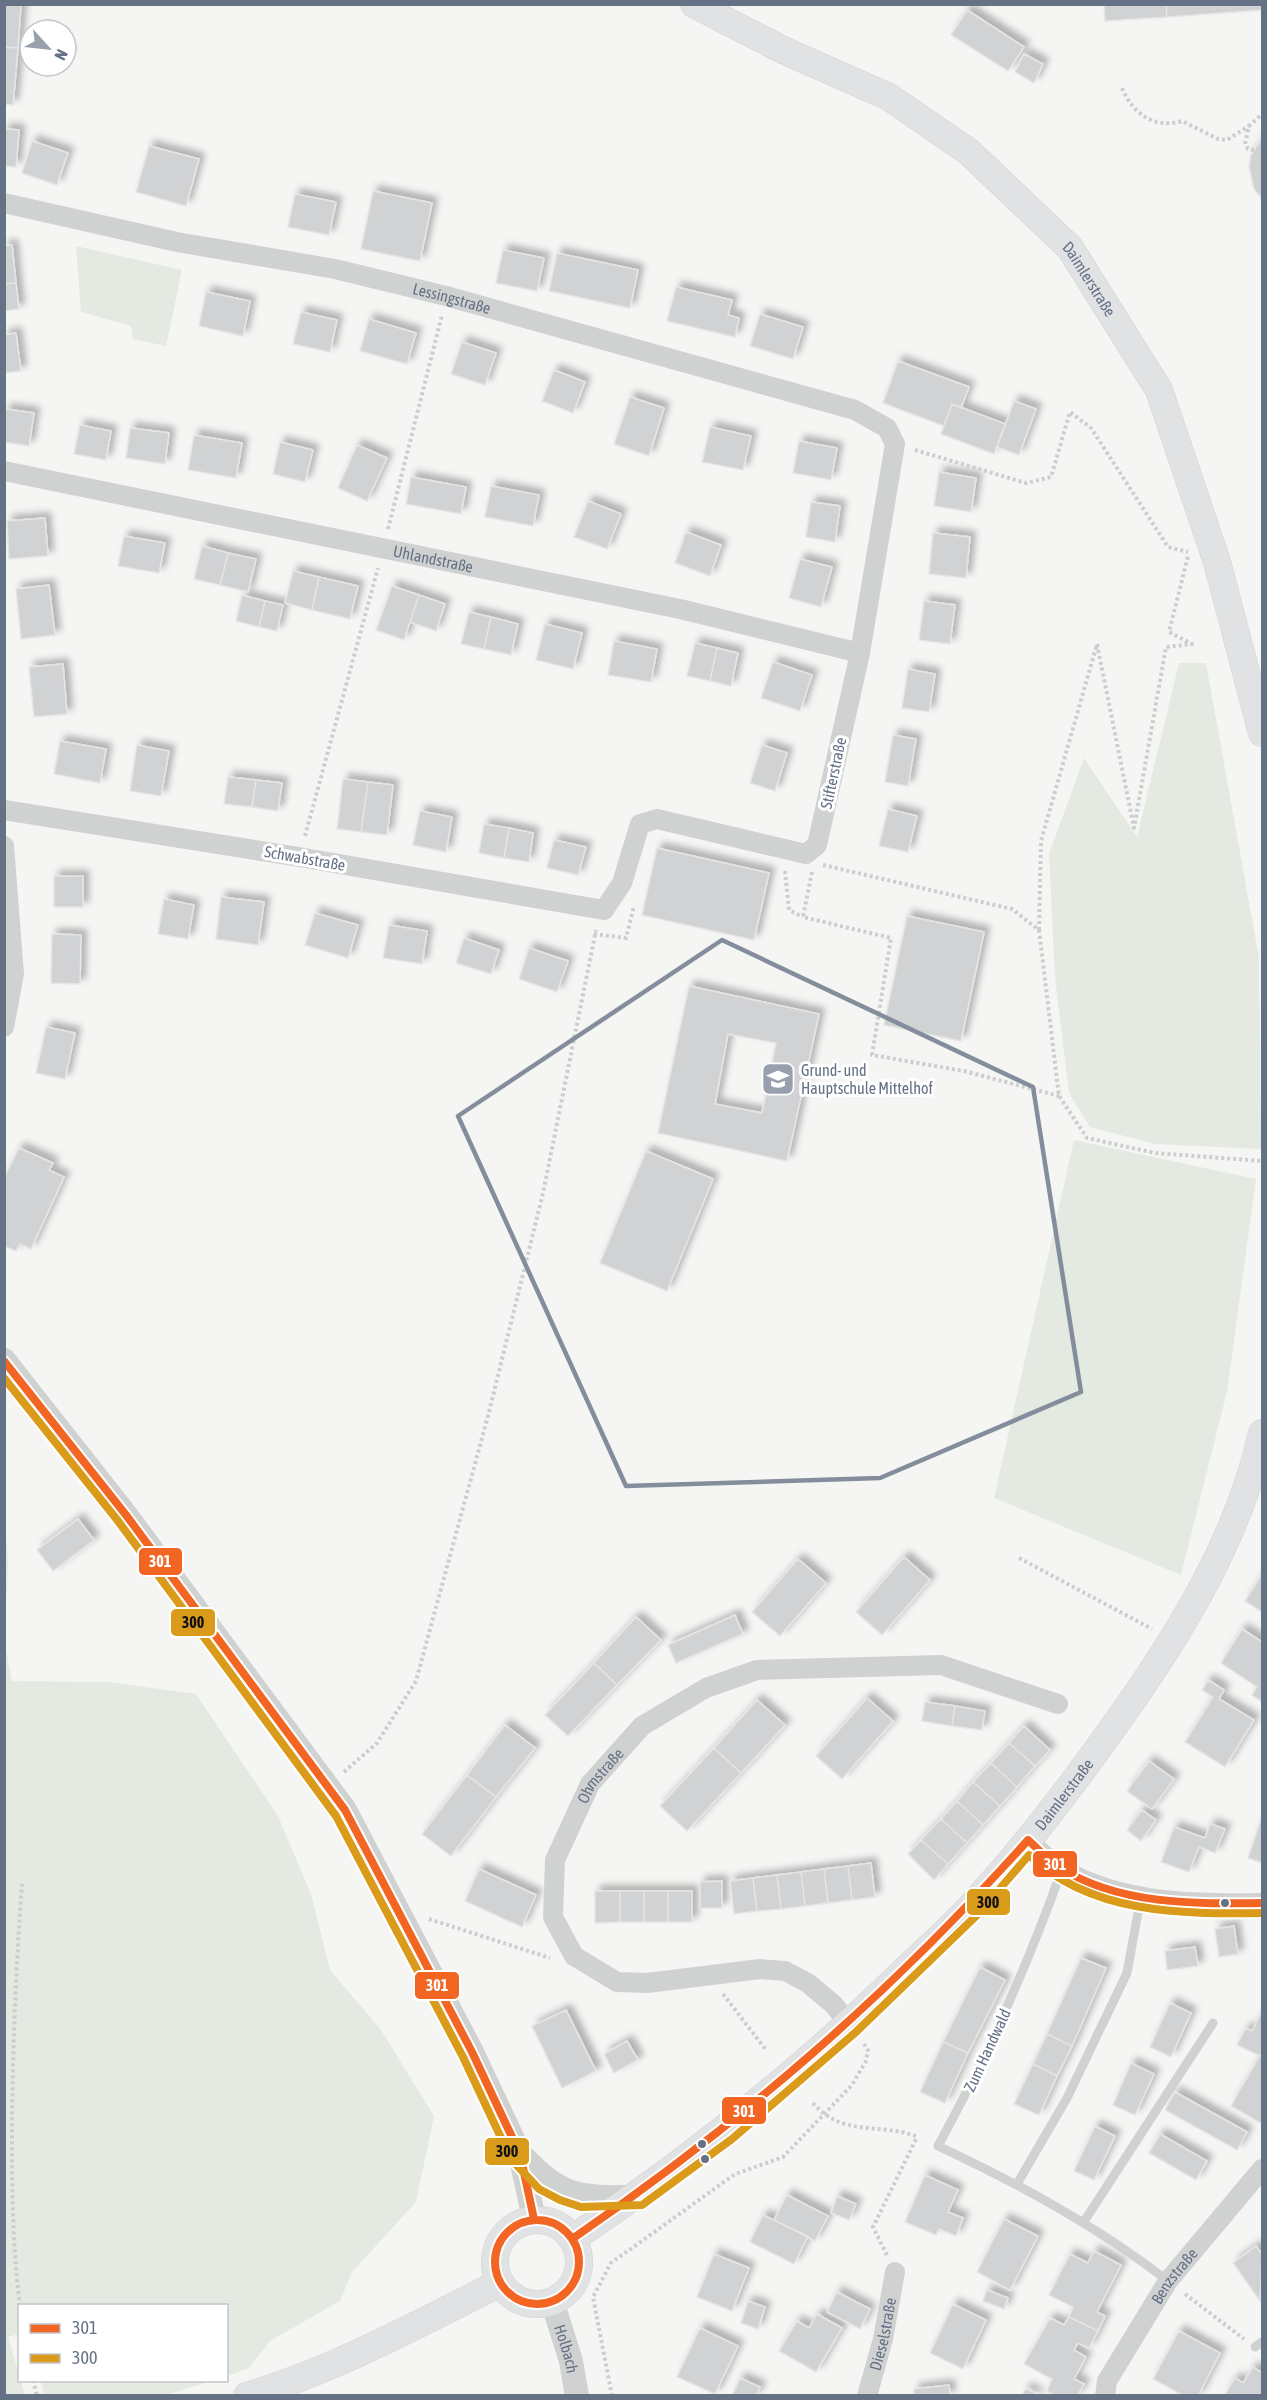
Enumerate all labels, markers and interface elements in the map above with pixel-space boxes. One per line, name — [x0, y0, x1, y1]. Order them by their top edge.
north arrow — [18, 18, 78, 78]
text: N — [51, 47, 72, 63]
street label: Daimlerstraße — [1060, 237, 1119, 320]
street label: Lessingstraße — [411, 279, 493, 317]
street label: Uhlandstraße — [392, 542, 475, 576]
street label: Stifterstraße — [817, 736, 849, 810]
street label: Schwabstraße — [263, 842, 347, 874]
school or university icon: Grund- und Hauptschule Mittelhof — [760, 1061, 796, 1097]
place label: Grund- und Hauptschule Mittelhof — [801, 1061, 933, 1098]
line badge: 301 — [138, 1547, 183, 1576]
text: 301 — [149, 1552, 172, 1570]
line badge: 300 — [170, 1608, 216, 1637]
text: 300 — [182, 1613, 205, 1631]
street label: Ohmstraße — [573, 1744, 627, 1806]
street label: Daimlerstraße — [1031, 1755, 1097, 1834]
line badge: 301 — [1032, 1850, 1078, 1878]
text: 301 — [1044, 1855, 1067, 1873]
line badge: 300 — [966, 1888, 1011, 1916]
text: 300 — [977, 1893, 1000, 1911]
unlabelled marker — [1219, 1897, 1231, 1909]
line badge: 301 — [414, 1971, 460, 2000]
text: 301 — [426, 1976, 449, 1994]
street label: Zum Handwald — [960, 2006, 1014, 2094]
line badge: 301 — [721, 2096, 767, 2125]
text: 301 — [733, 2102, 756, 2120]
line badge: 300 — [484, 2137, 530, 2166]
unlabelled marker — [696, 2138, 708, 2150]
text: 300 — [496, 2142, 519, 2160]
unlabelled marker — [699, 2153, 711, 2165]
street label: Benzstraße — [1147, 2244, 1201, 2307]
street label: Dieselstraße — [866, 2296, 899, 2372]
legend — [18, 2304, 228, 2382]
text: 301 — [72, 2317, 97, 2338]
street label: Holbach — [551, 2322, 582, 2374]
text: 300 — [72, 2347, 97, 2368]

